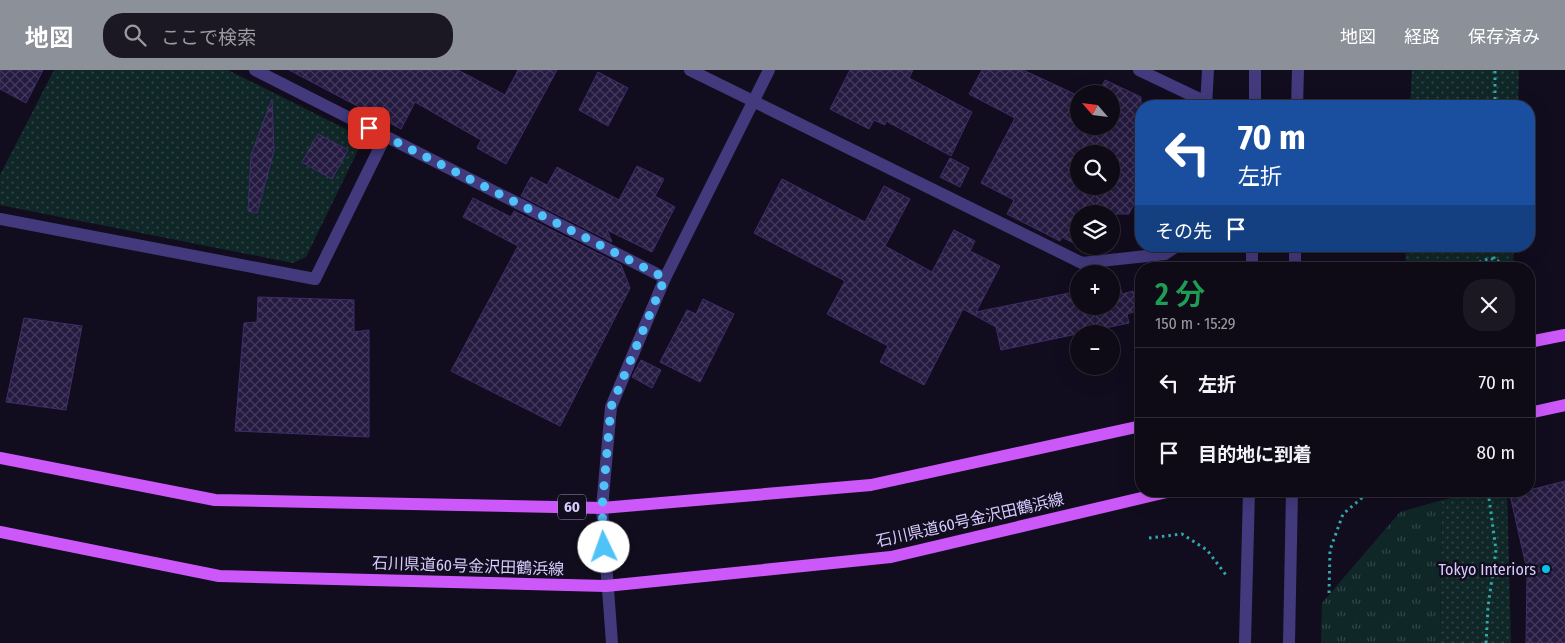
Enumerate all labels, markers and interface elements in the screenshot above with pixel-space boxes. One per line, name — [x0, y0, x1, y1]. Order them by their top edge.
search box — [103, 13, 453, 58]
icon: search — [121, 21, 149, 49]
text: 地図 — [25, 24, 73, 52]
text: ここで検索 — [161, 26, 256, 49]
text: 地図 — [1340, 26, 1376, 48]
text: 経路 — [1404, 26, 1440, 48]
text: 保存済み — [1468, 26, 1540, 48]
north arrow — [1070, 85, 1120, 135]
map controls — [1070, 85, 1120, 375]
pin — [348, 107, 390, 149]
icon: arrive — [355, 114, 383, 142]
text: 70 m — [1238, 116, 1306, 158]
icon: left — [1155, 120, 1220, 185]
button: search — [1070, 145, 1120, 195]
text: 左折 — [1238, 163, 1282, 190]
button: layers — [1070, 205, 1120, 255]
icon: arrive — [1222, 215, 1250, 243]
text: その先 — [1155, 220, 1212, 243]
button: + — [1070, 265, 1120, 315]
text: 2 分 — [1155, 277, 1205, 313]
button: close — [1463, 279, 1515, 331]
text: 150 m · 15:29 — [1155, 314, 1236, 333]
button: − — [1070, 325, 1120, 375]
icon: left — [1155, 369, 1183, 397]
text: 70 m — [1479, 371, 1515, 394]
text: 左折 — [1198, 373, 1236, 396]
icon: arrive — [1155, 439, 1183, 467]
text: 80 m — [1477, 441, 1515, 464]
text: 目的地に到着 — [1198, 443, 1312, 466]
street label: 石川県道60号金沢田鶴浜線 — [874, 489, 1066, 551]
road number: 60 — [558, 494, 586, 520]
position arrow — [577, 520, 629, 572]
street label: 石川県道60号金沢田鶴浜線 — [372, 553, 564, 579]
place label: Tokyo Interiors — [1439, 560, 1536, 579]
marker: Tokyo Interiors — [1540, 563, 1552, 575]

